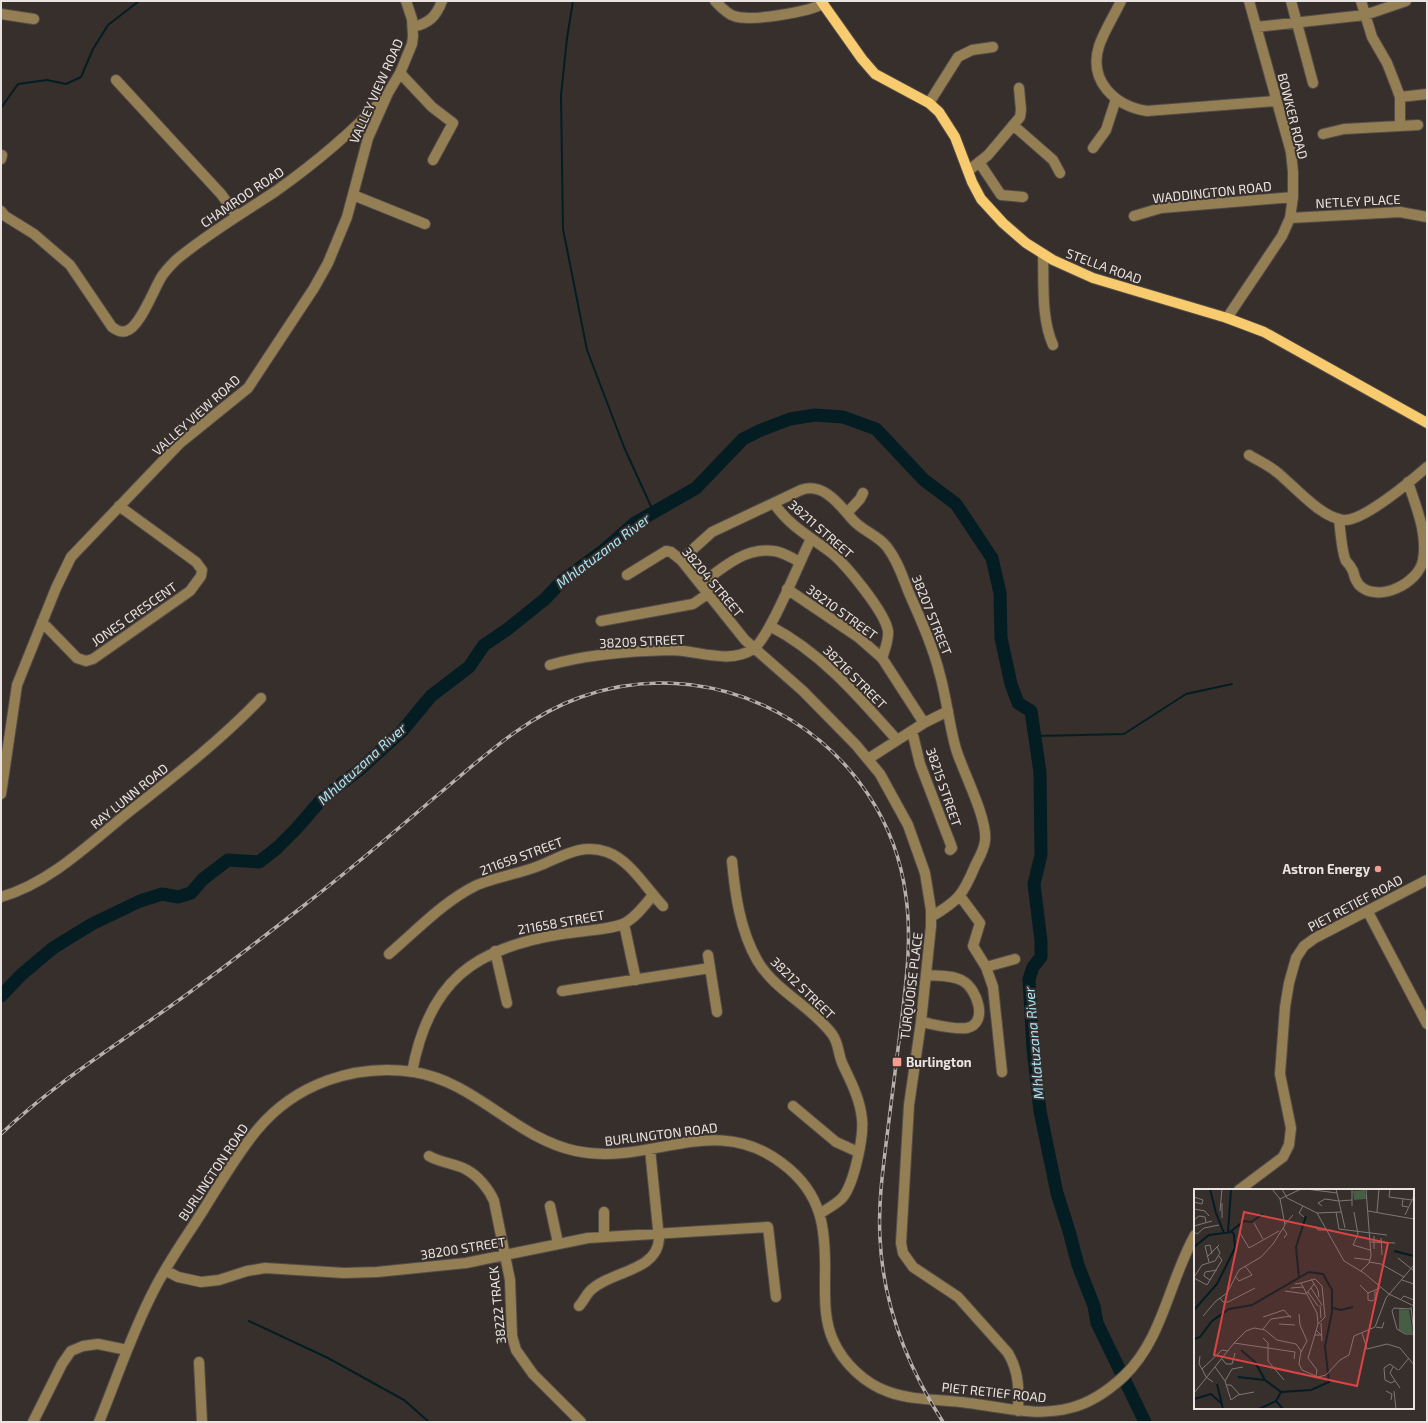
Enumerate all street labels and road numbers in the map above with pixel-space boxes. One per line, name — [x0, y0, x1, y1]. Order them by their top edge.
street label: VALLEY VIEW ROAD — [346, 36, 406, 146]
street label: BOWKER ROAD — [1275, 71, 1311, 161]
street label: CHAMROO ROAD — [197, 163, 287, 231]
street label: WADDINGTON ROAD — [1152, 178, 1272, 206]
street label: NETLEY PLACE — [1315, 191, 1401, 211]
street label: STELLA ROAD — [1064, 245, 1144, 287]
street label: VALLEY VIEW ROAD — [149, 371, 243, 459]
street label: 38211 STREET — [785, 496, 857, 562]
street label: 38204 STREET — [679, 544, 747, 620]
street label: 38207 STREET — [909, 573, 955, 658]
street label: JONES CRESCENT — [88, 578, 180, 650]
street label: 38210 STREET — [804, 581, 881, 643]
street label: 38209 STREET — [599, 631, 686, 651]
street label: 38216 STREET — [820, 642, 890, 712]
street label: 38215 STREET — [923, 745, 965, 829]
street label: RAY LUNN ROAD — [87, 760, 171, 832]
street label: 211659 STREET — [477, 833, 565, 878]
street label: PIET RETIEF ROAD — [1305, 871, 1405, 935]
street label: 211658 STREET — [516, 906, 606, 938]
street label: TURQUOISE PLACE — [896, 931, 926, 1041]
street label: 38212 STREET — [768, 953, 839, 1023]
street label: BURLINGTON ROAD — [604, 1119, 718, 1149]
street label: BURLINGTON ROAD — [175, 1120, 251, 1224]
street label: 38200 STREET — [419, 1233, 507, 1263]
street label: 38222 TRACK — [485, 1265, 509, 1345]
street label: PIET RETIEF ROAD — [941, 1379, 1047, 1405]

